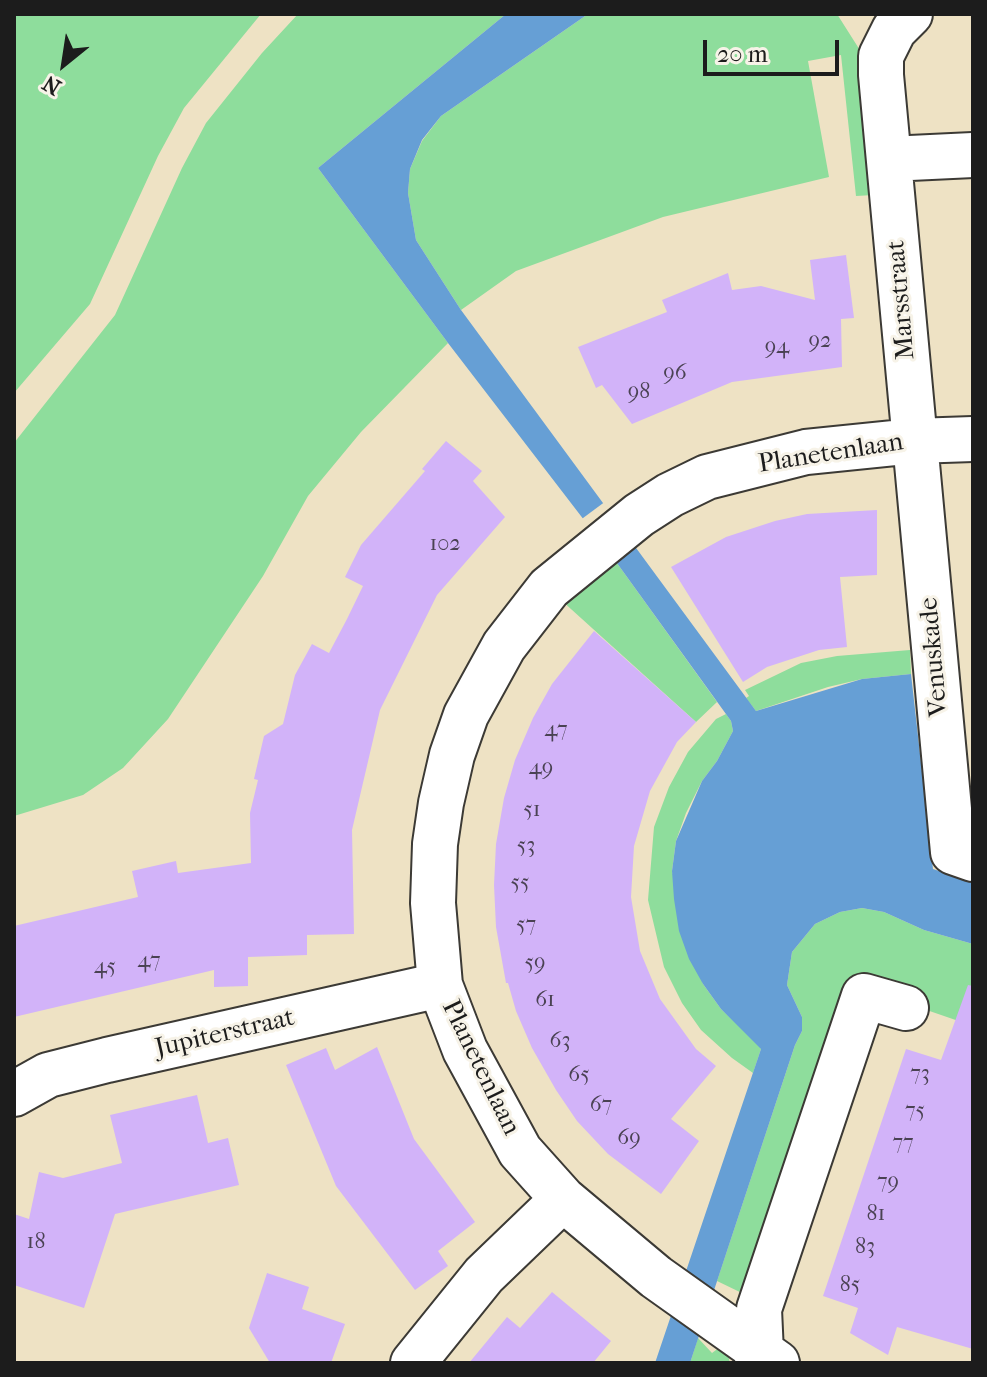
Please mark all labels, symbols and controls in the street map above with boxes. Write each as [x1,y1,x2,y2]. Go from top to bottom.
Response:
north arrow [24,24,104,104]
scale bar [707,24,843,74]
text: 20 m [717,40,768,68]
text: N [38,69,66,100]
street label: Marsstraat [881,239,923,361]
house number: 92 [809,329,831,355]
house number: 94 [765,335,789,361]
house number: 96 [663,361,687,387]
house number: 98 [628,380,650,406]
street label: Planetenlaan [756,427,906,481]
house number: 102 [429,532,461,558]
street label: Venuskade [914,596,956,718]
house number: 47 [545,718,567,744]
house number: 49 [529,756,553,782]
house number: 51 [523,798,541,824]
house number: 53 [517,834,535,860]
house number: 55 [511,871,529,897]
house number: 57 [516,913,536,939]
house number: 47 [138,949,160,975]
house number: 59 [524,951,546,977]
house number: 45 [94,955,116,981]
house number: 61 [535,988,555,1014]
street label: Planetenlaan [434,995,526,1141]
street label: Jupiterstraat [152,1003,298,1065]
house number: 63 [550,1029,570,1055]
house number: 73 [910,1062,930,1088]
house number: 65 [568,1063,590,1089]
house number: 67 [590,1093,612,1119]
house number: 75 [905,1099,925,1125]
house number: 69 [617,1126,641,1152]
house number: 77 [892,1131,914,1157]
house number: 79 [877,1170,899,1196]
house number: 81 [867,1202,885,1228]
house number: 18 [27,1230,45,1256]
house number: 83 [855,1235,875,1261]
house number: 85 [840,1273,860,1299]

